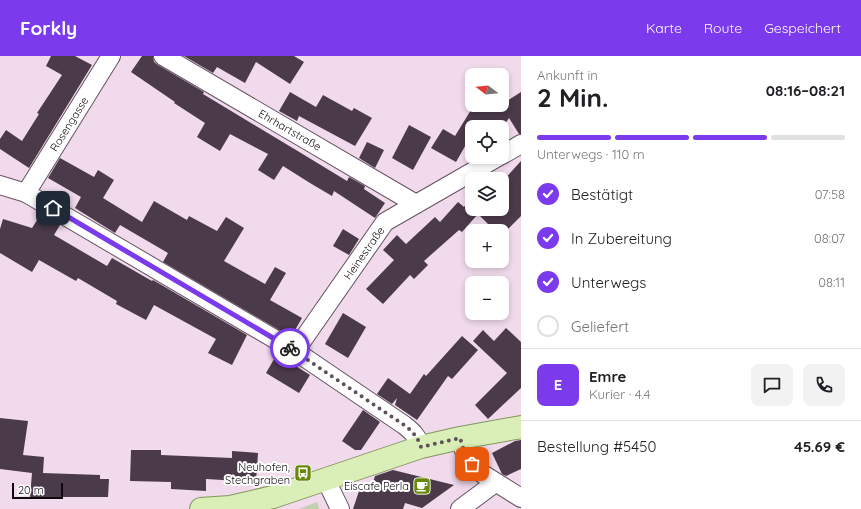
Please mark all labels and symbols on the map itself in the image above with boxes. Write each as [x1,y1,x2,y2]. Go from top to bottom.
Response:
north arrow [465,68,509,112]
street label: Rosengasse [47,94,91,154]
street label: Ehrhartstraße [256,106,324,154]
pin [36,191,70,225]
street label: Heinestraße [341,224,387,282]
courier [270,328,310,368]
pin [455,447,489,481]
place label: Neuhofen, Stechgraben [225,460,290,487]
bus stop icon: Neuhofen, Stechgraben [293,463,313,483]
cafe icon: Eiscafe Perla [412,476,432,496]
place label: Eiscafe Perla [344,479,409,493]
scale bar [12,481,63,500]

